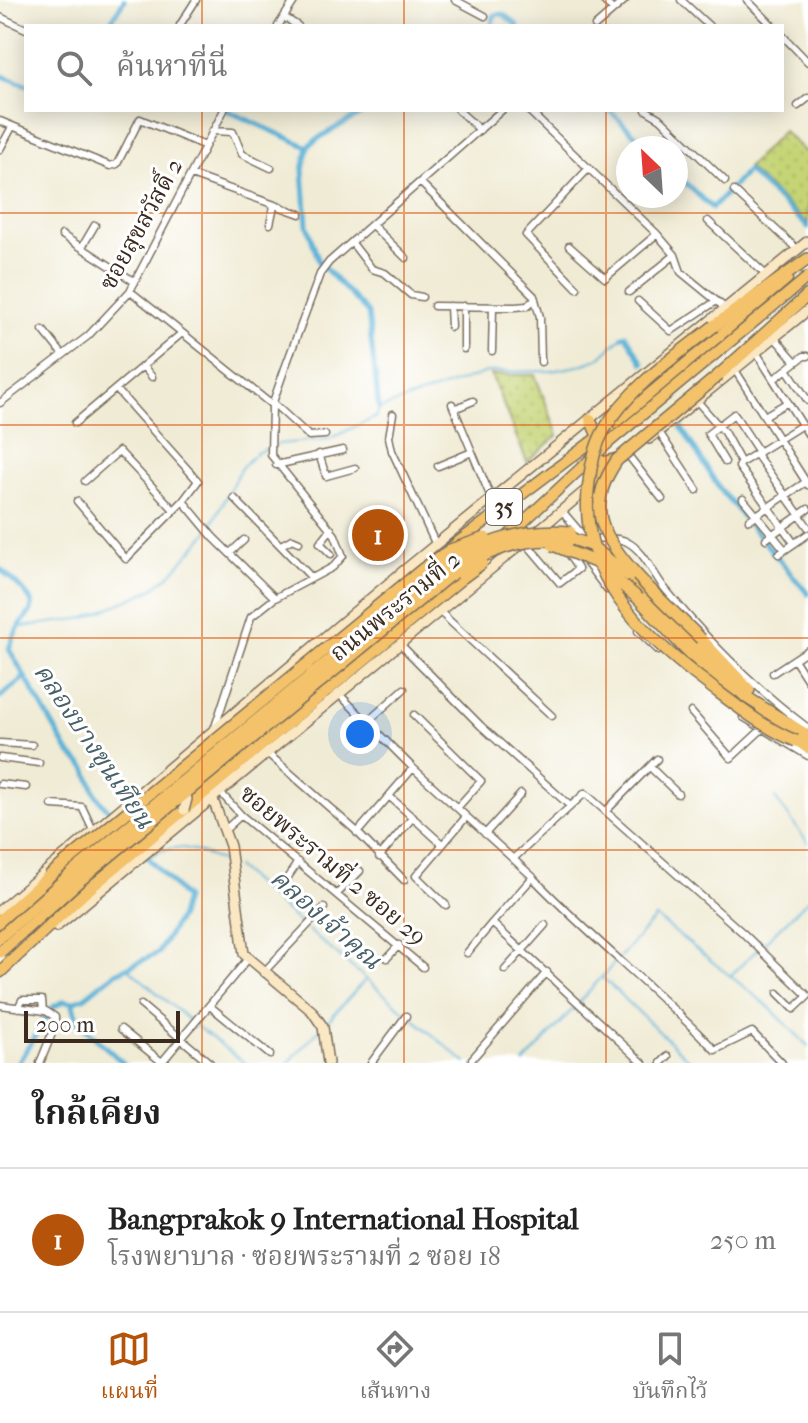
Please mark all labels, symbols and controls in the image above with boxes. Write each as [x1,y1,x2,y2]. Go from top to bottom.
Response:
search box [24,24,784,112]
icon: search [52,46,96,90]
text: ค้นหาที่นี่ [116,49,228,84]
north arrow [616,136,688,208]
street label: ซอยสุขสวัสดิ์ 2 [90,152,189,295]
road number: 35 [486,489,522,525]
pin: 1 [352,505,404,565]
street label: ถนนพระรามที่ 2 [322,542,466,667]
water label: คลองบางขุนเทียน [26,658,161,836]
your location [340,714,380,754]
street label: ซอยพระรามที่ 2 ซอย 29 [234,776,434,951]
water label: คลองเจ้าคุณ [263,862,388,976]
scale bar [24,1007,180,1043]
text: 200 m [36,1012,95,1038]
text: ใกล้เคียง [32,1093,161,1133]
text: Bangprakok 9 International Hospital [108,1202,579,1237]
text: 1 [53,1225,63,1256]
text: 250 m [710,1225,776,1256]
text: โรงพยาบาล · ซอยพระรามที่ 2 ซอย 18 [108,1241,501,1272]
tab: แผนที่ [101,1327,158,1410]
tab: เส้นทาง [359,1327,431,1410]
tab: บันทึกไว้ [632,1327,707,1410]

